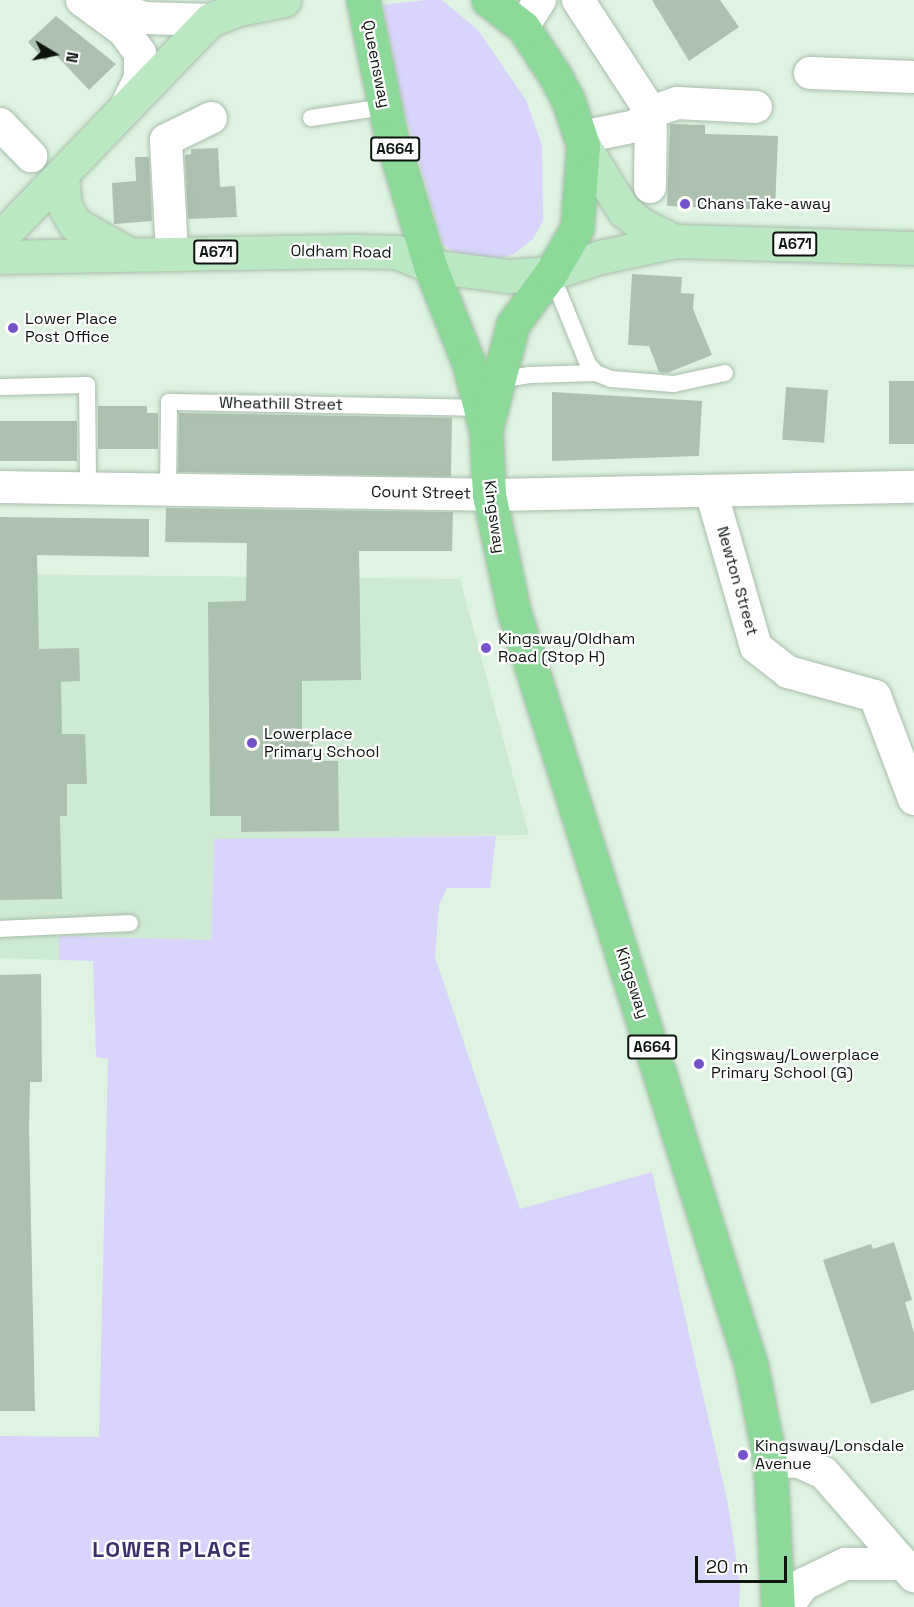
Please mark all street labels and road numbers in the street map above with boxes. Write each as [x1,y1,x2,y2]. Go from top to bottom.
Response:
street label: Queensway [358,18,394,110]
road number: A664 [370,137,420,161]
road number: A671 [771,232,819,256]
road number: A671 [192,240,240,264]
street label: Oldham Road [290,242,392,262]
street label: Wheathill Street [219,393,343,415]
street label: Kingsway [479,479,509,555]
street label: Count Street [371,483,471,503]
street label: Newton Street [712,524,762,638]
street label: Kingsway [612,945,652,1021]
road number: A664 [626,1035,678,1059]

